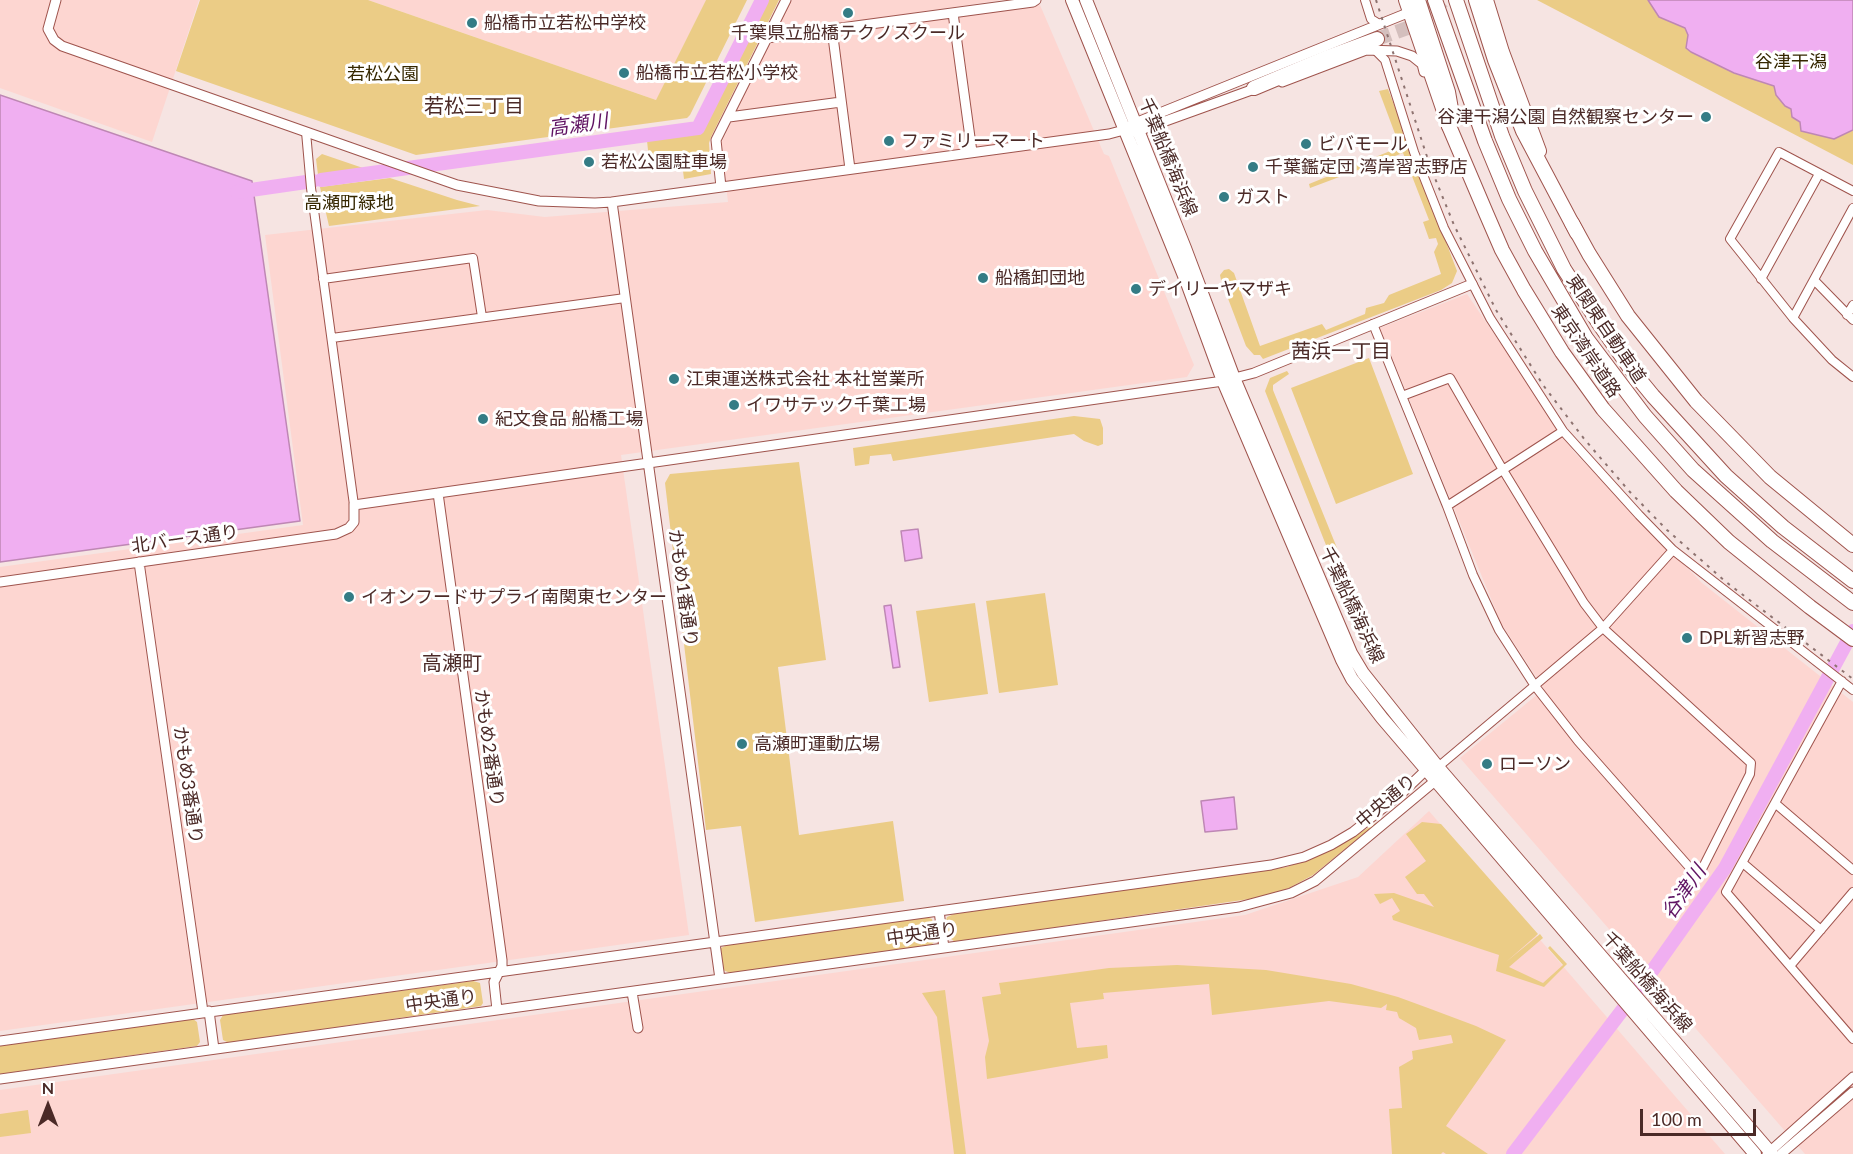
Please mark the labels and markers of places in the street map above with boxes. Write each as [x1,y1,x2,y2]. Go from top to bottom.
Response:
marker: 千葉県立船橋テクノスクール [841,6,855,20]
place label: 船橋市立若松中学校 [484,12,646,34]
marker: 船橋市立若松中学校 [465,16,479,30]
place label: 千葉県立船橋テクノスクール [731,22,965,44]
place label: 船橋市立若松小学校 [636,62,798,84]
marker: 船橋市立若松小学校 [617,66,631,80]
place label: 谷津干潟公園 自然観察センター [1437,106,1694,128]
marker: 谷津干潟公園 自然観察センター [1699,110,1713,124]
place label: ファミリーマート [901,130,1045,152]
place label: ビバモール [1318,133,1408,155]
marker: ファミリーマート [882,134,896,148]
marker: ビバモール [1299,137,1313,151]
place label: 若松公園駐車場 [601,151,727,173]
marker: 若松公園駐車場 [582,155,596,169]
place label: 千葉鑑定団 湾岸習志野店 [1265,156,1468,178]
marker: 千葉鑑定団 湾岸習志野店 [1246,160,1260,174]
place label: ガスト [1236,186,1290,208]
marker: ガスト [1217,190,1231,204]
place label: 船橋卸団地 [995,267,1085,289]
marker: 船橋卸団地 [976,271,990,285]
place label: デイリーヤマザキ [1148,278,1292,300]
marker: デイリーヤマザキ [1129,282,1143,296]
place label: 江東運送株式会社 本社営業所 [686,368,925,390]
marker: 江東運送株式会社 本社営業所 [667,372,681,386]
place label: イワサテック千葉工場 [746,394,926,416]
marker: イワサテック千葉工場 [727,398,741,412]
place label: 紀文食品 船橋工場 [495,408,644,430]
marker: 紀文食品 船橋工場 [476,412,490,426]
place label: イオンフードサプライ南関東センター [361,586,667,608]
marker: イオンフードサプライ南関東センター [342,590,356,604]
place label: DPL新習志野 [1699,627,1805,649]
marker: DPL新習志野 [1680,631,1694,645]
place label: 高瀬町運動広場 [754,733,880,755]
marker: 高瀬町運動広場 [735,737,749,751]
place label: ローソン [1499,753,1571,775]
marker: ローソン [1480,757,1494,771]

